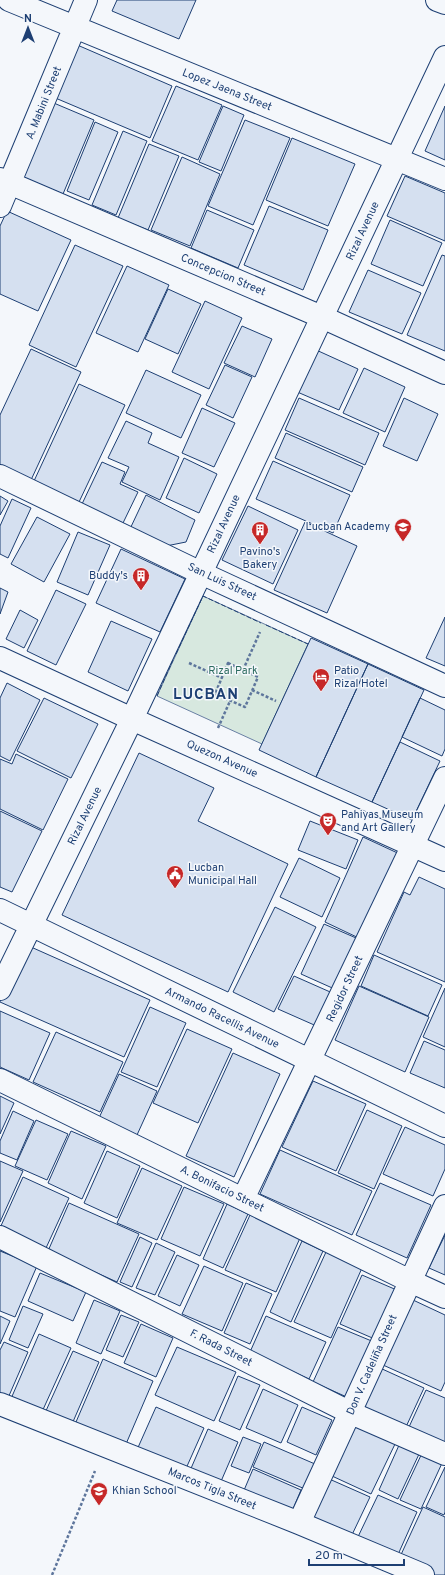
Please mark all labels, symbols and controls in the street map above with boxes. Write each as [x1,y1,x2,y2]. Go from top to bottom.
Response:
north arrow [8,8,48,48]
text: N [24,12,32,26]
street label: A. Mabini Street [23,64,65,142]
street label: Lopez Jaena Street [180,66,274,114]
street label: Rizal Avenue [343,199,383,263]
street label: Concepcion Street [178,251,268,299]
street label: Rizal Avenue [204,492,244,556]
school or university icon: Lucban Academy [393,517,413,542]
building icon: Pavino's Bakery [250,520,270,545]
place label: Lucban Academy [306,520,390,534]
place label: Pavino's Bakery [240,545,280,572]
street label: San Luis Street [185,560,259,604]
building icon: Buddy's [131,566,151,591]
place label: Buddy's [89,569,128,583]
park label: Rizal Park [208,664,258,678]
place label: Patio Rizal Hotel [334,664,388,691]
hotel icon: Patio Rizal Hotel [311,667,331,692]
district label: LUCBAN [173,686,239,705]
street label: Quezon Avenue [184,737,260,781]
street label: Rizal Avenue [65,784,105,847]
place label: Pahiyas Museum and Art Gallery [341,808,423,835]
theatre icon: Pahiyas Museum and Art Gallery [318,811,338,836]
place label: Lucban Municipal Hall [188,861,257,888]
public building icon: Lucban Municipal Hall [165,864,185,889]
street label: Regidor Street [324,954,366,1024]
street label: Armando Racellis Avenue [163,984,282,1052]
street label: A. Bonifacio Street [178,1163,266,1215]
street label: Don V. Cadeliña Street [343,1313,401,1417]
street label: F. Rada Street [187,1326,255,1370]
street label: Marcos Tigla Street [166,1465,258,1513]
school or university icon: Khian School [89,1481,109,1506]
place label: Khian School [112,1484,177,1498]
scale bar [309,1541,404,1567]
text: 20 m [315,1548,343,1564]

